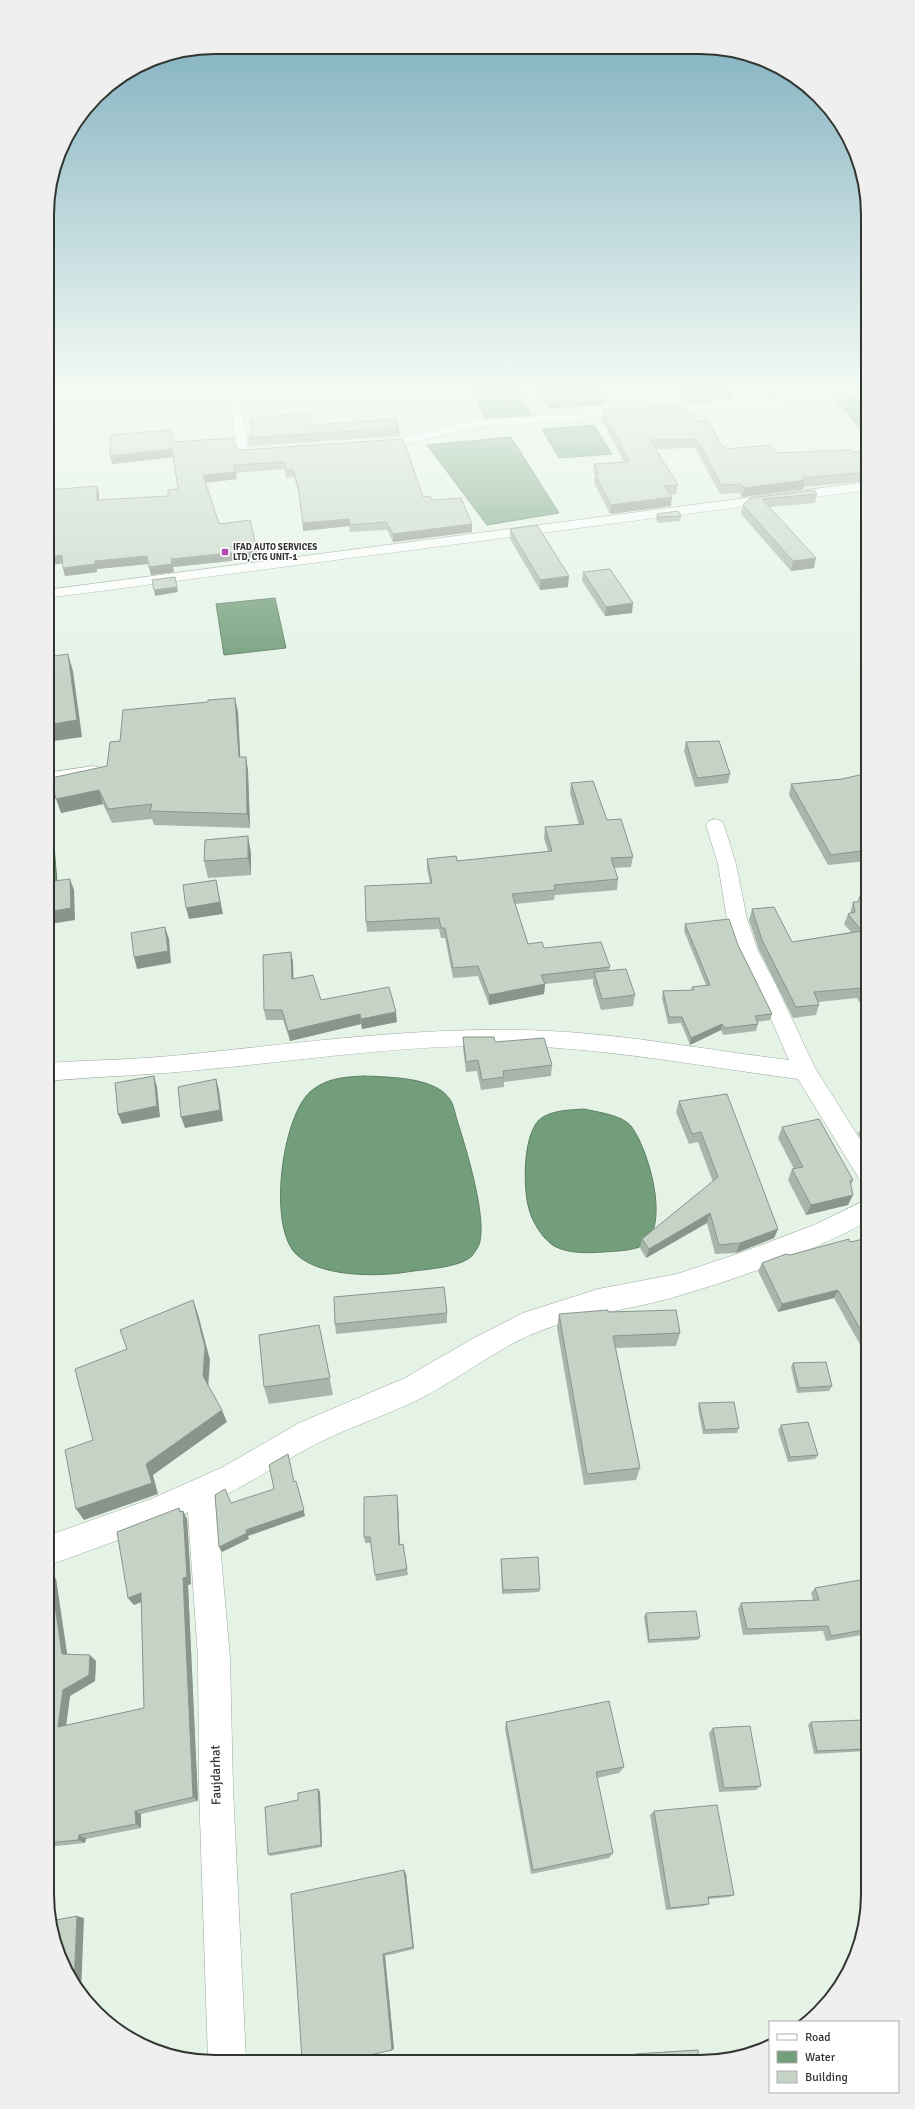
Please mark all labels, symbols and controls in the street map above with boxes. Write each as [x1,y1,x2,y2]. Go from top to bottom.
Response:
place label: IFAD AUTO SERVICES LTD, CTG UNIT-1 [233,542,317,563]
marker: IFAD AUTO SERVICES LTD, CTG UNIT-1 [220,547,230,557]
street label: Faujdarhat [207,1744,225,1805]
legend [769,2021,899,2093]
text: Road [805,2030,831,2045]
text: Water [805,2050,836,2065]
text: Building [805,2070,848,2085]

